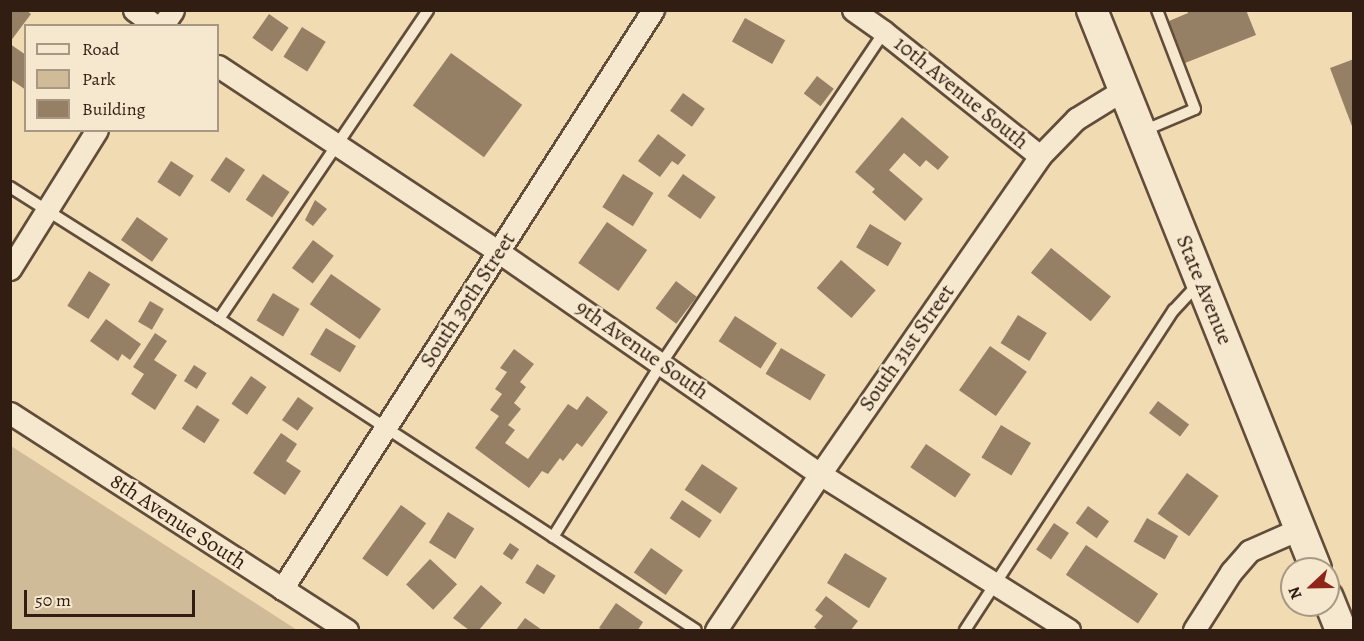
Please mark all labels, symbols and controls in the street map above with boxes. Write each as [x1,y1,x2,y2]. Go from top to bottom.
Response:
legend [24,24,219,132]
street label: 10th Avenue South [888,31,1034,155]
text: Road [82,37,119,61]
text: Park [82,67,116,91]
text: Building [82,97,146,121]
street label: South 30th Street [415,227,521,373]
street label: State Avenue [1170,231,1238,349]
street label: South 31st Street [854,280,960,416]
street label: 9th Avenue South [570,294,714,406]
street label: 8th Avenue South [105,468,251,576]
north arrow [1280,557,1340,617]
scale bar [27,578,198,616]
text: N [1283,583,1308,603]
text: 50 m [35,588,71,612]

